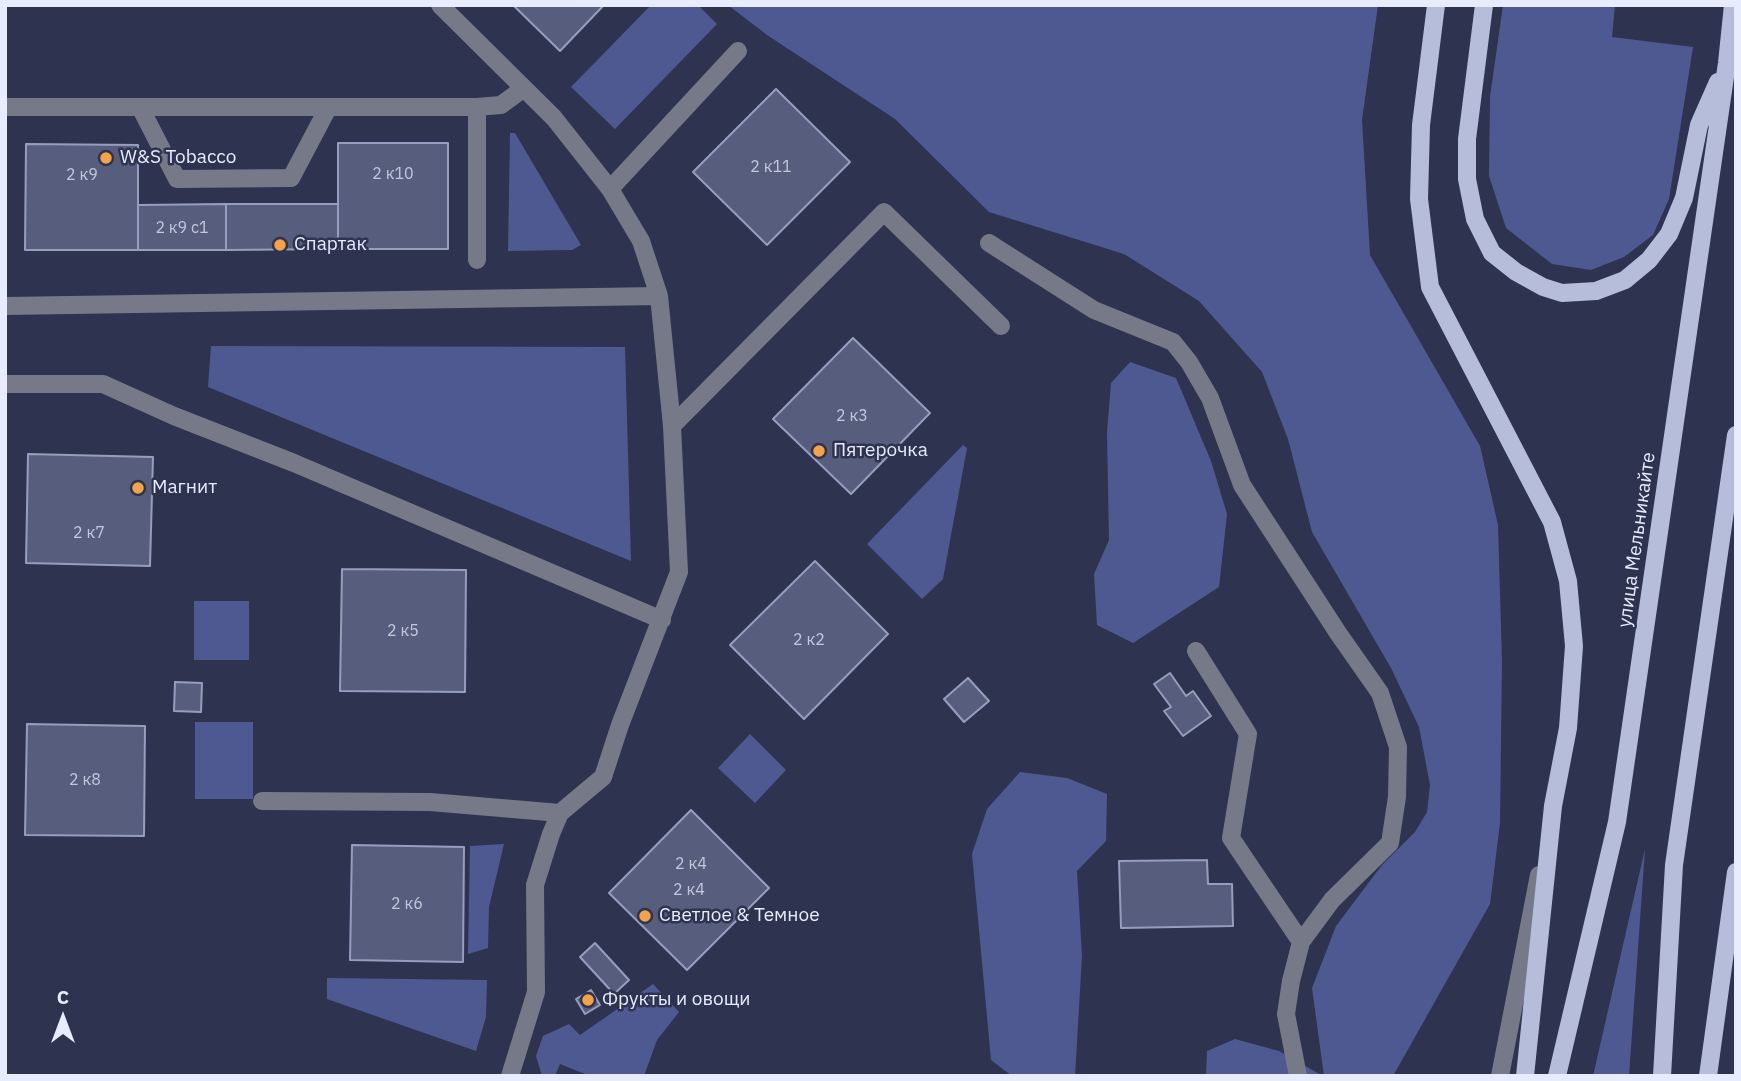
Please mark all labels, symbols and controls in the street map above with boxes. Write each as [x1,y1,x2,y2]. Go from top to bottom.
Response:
place label: W&S Tobacco [120,147,236,169]
marker: W&S Tobacco [98,150,114,166]
house number: 2 к11 [750,157,792,177]
house number: 2 к10 [372,164,414,184]
house number: 2 к9 [66,165,98,185]
house number: 2 к9 с1 [155,218,209,238]
place label: Спартак [294,234,367,256]
marker: Спартак [272,237,288,253]
house number: 2 к3 [836,406,868,426]
place label: Пятерочка [833,440,928,462]
marker: Пятерочка [811,443,827,459]
street label: улица Мельникайте [1613,451,1661,629]
place label: Магнит [152,477,217,499]
marker: Магнит [130,480,146,496]
house number: 2 к7 [73,523,105,543]
house number: 2 к5 [387,621,419,641]
house number: 2 к2 [793,630,825,650]
house number: 2 к8 [69,770,101,790]
house number: 2 к4 [675,854,707,874]
house number: 2 к4 [673,880,705,900]
house number: 2 к6 [391,894,423,914]
place label: Светлое & Темное [659,905,820,927]
marker: Светлое & Темное [637,908,653,924]
north arrow [28,983,98,1053]
text: С [57,985,69,1009]
place label: Фрукты и овощи [602,989,750,1011]
marker: Фрукты и овощи [580,992,596,1008]

